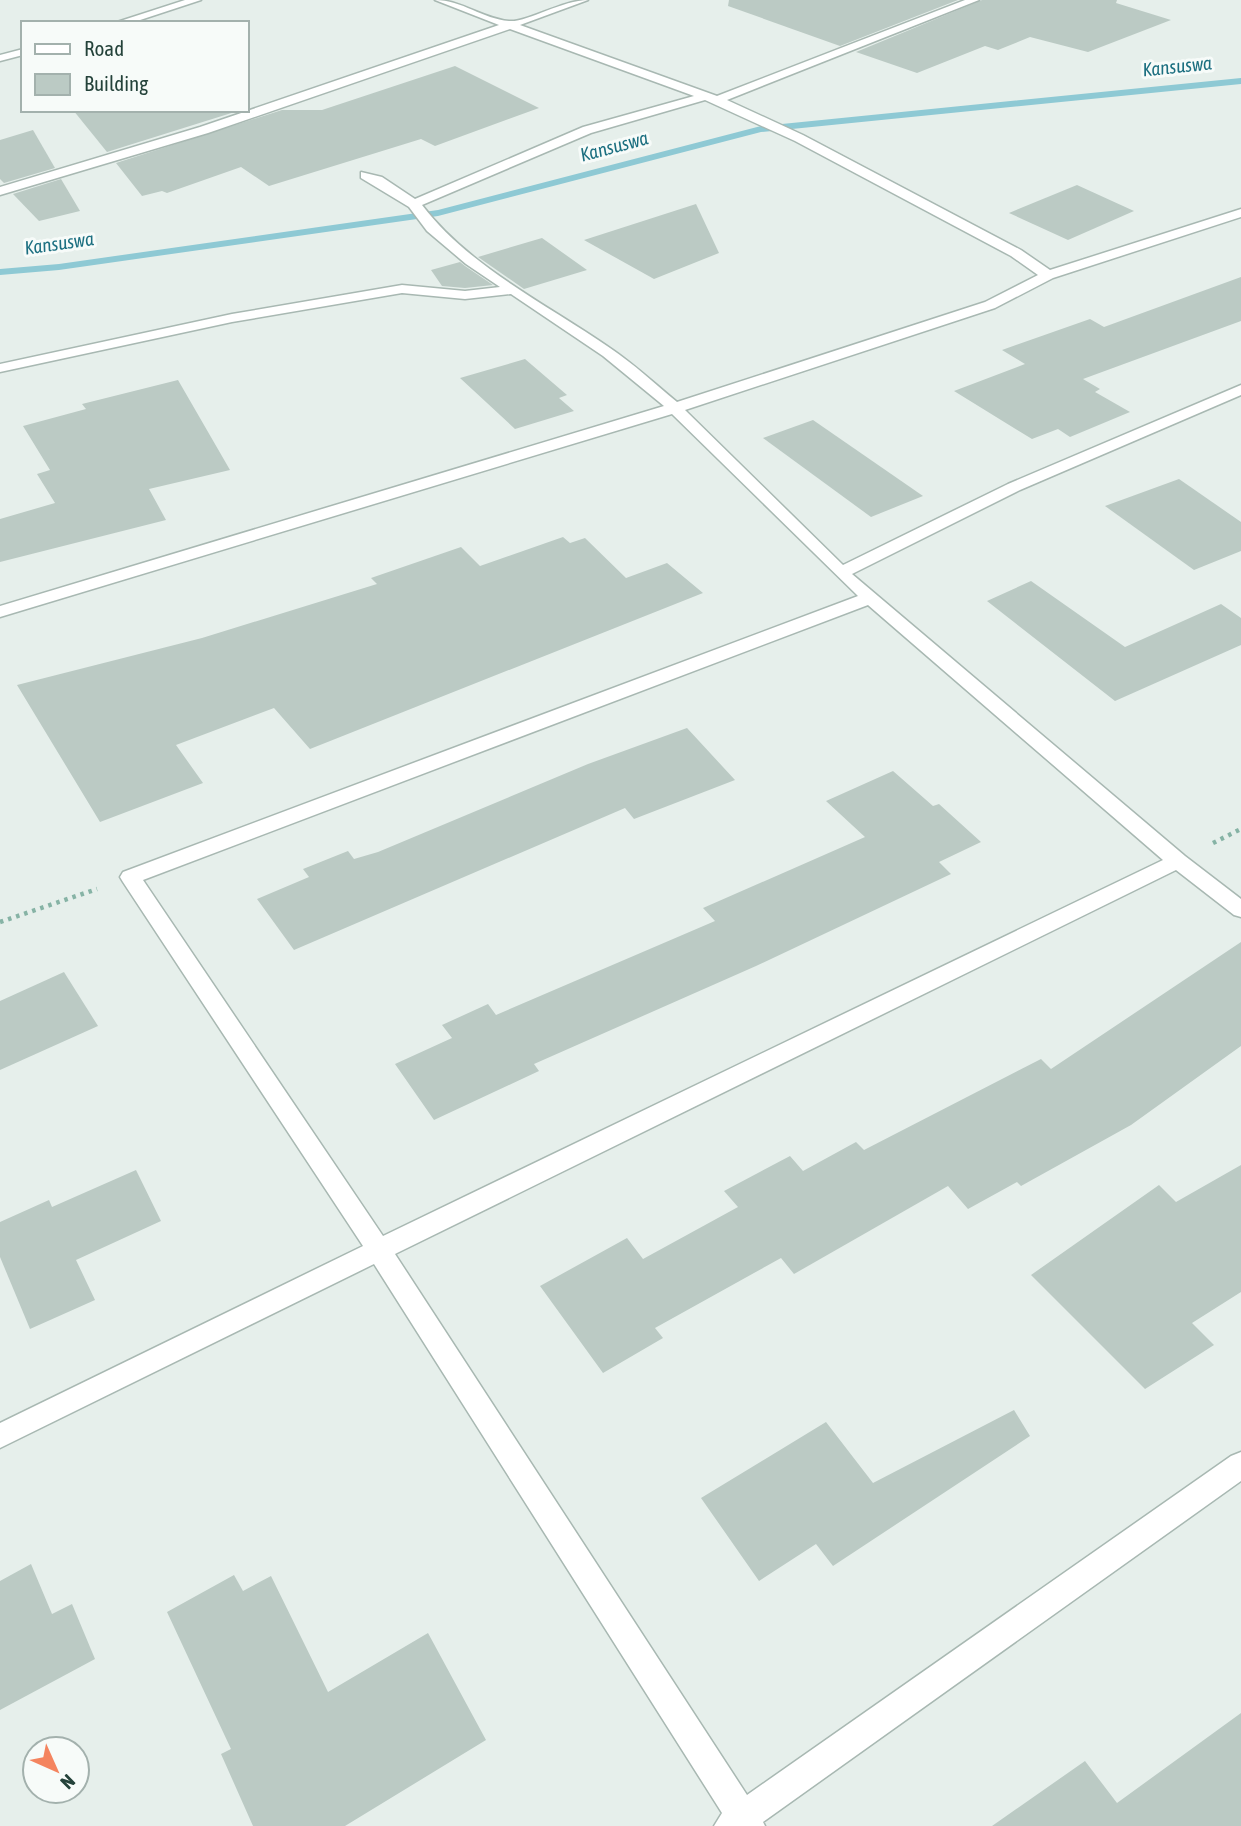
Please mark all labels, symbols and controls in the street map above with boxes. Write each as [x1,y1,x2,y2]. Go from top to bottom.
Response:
legend [21,21,248,112]
text: Road [84,36,124,60]
water label: Kansuswa [1141,51,1213,81]
text: Building [84,71,148,95]
water label: Kansuswa [578,126,651,166]
water label: Kansuswa [23,227,95,259]
north arrow [21,1735,91,1805]
text: N [56,1770,80,1794]

